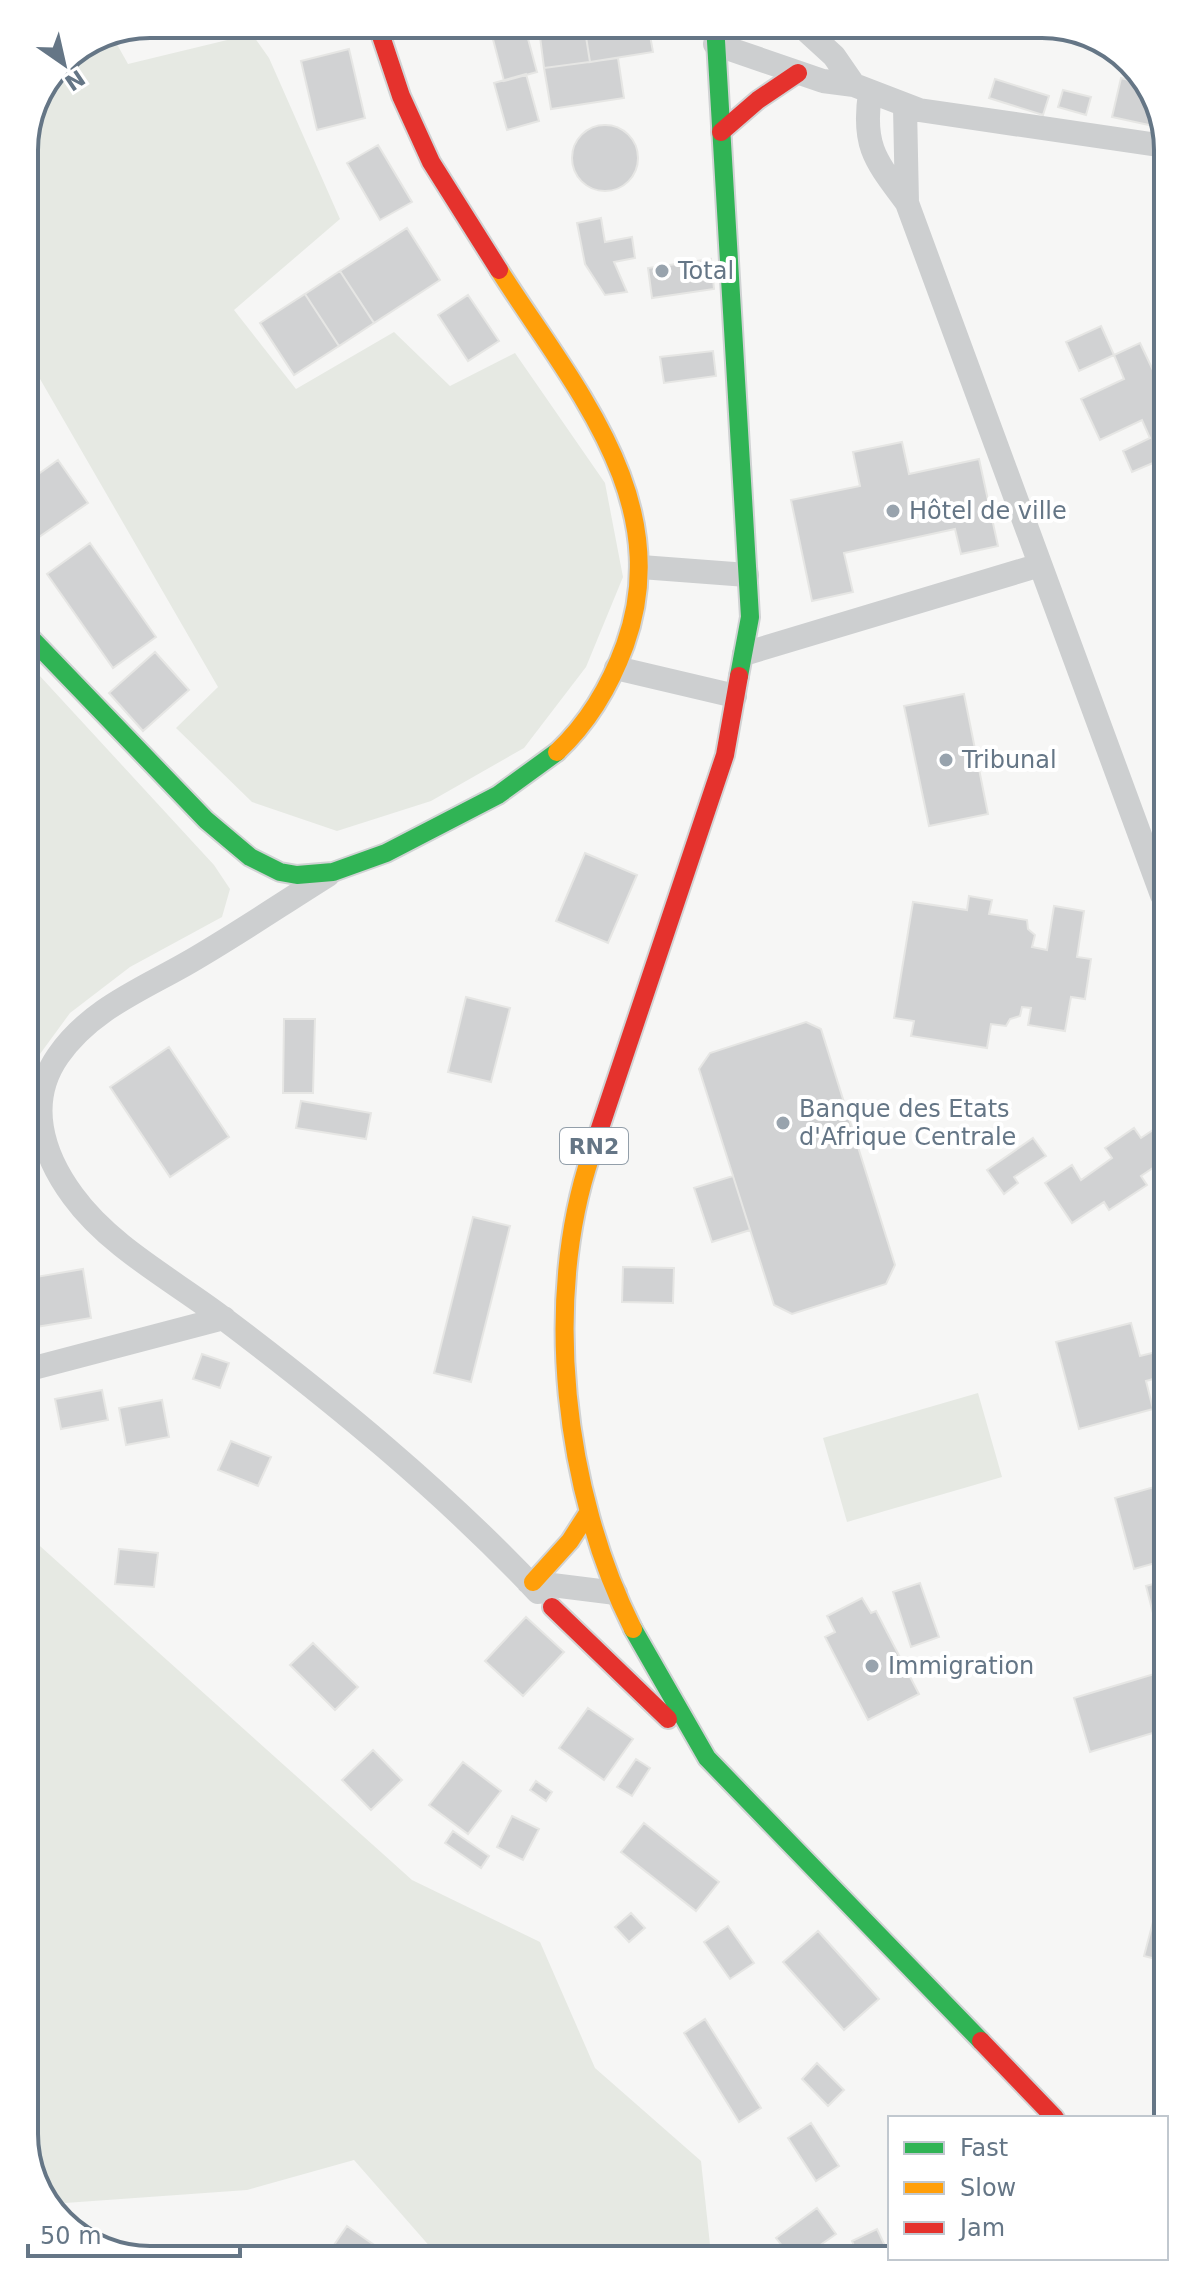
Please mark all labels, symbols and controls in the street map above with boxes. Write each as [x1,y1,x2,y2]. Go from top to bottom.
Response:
north arrow [24,24,104,104]
text: N [60,65,90,96]
place label: Total [677,257,734,285]
marker: Total [653,262,671,280]
place label: Hôtel de ville [909,497,1067,525]
marker: Hôtel de ville [884,502,902,520]
place label: Tribunal [961,746,1057,774]
marker: Tribunal [937,751,955,769]
place label: Banque des Etats d'Afrique Centrale [799,1095,1016,1151]
marker: Banque des Etats d'Afrique Centrale [774,1114,792,1132]
road number: RN2 [560,1128,628,1164]
place label: Immigration [888,1652,1034,1680]
marker: Immigration [863,1657,881,1675]
legend [888,2116,1168,2260]
text: Fast [960,2134,1008,2162]
text: Slow [960,2174,1016,2202]
scale bar [28,2208,240,2258]
text: Jam [958,2214,1005,2242]
text: 50 m [40,2222,102,2250]

